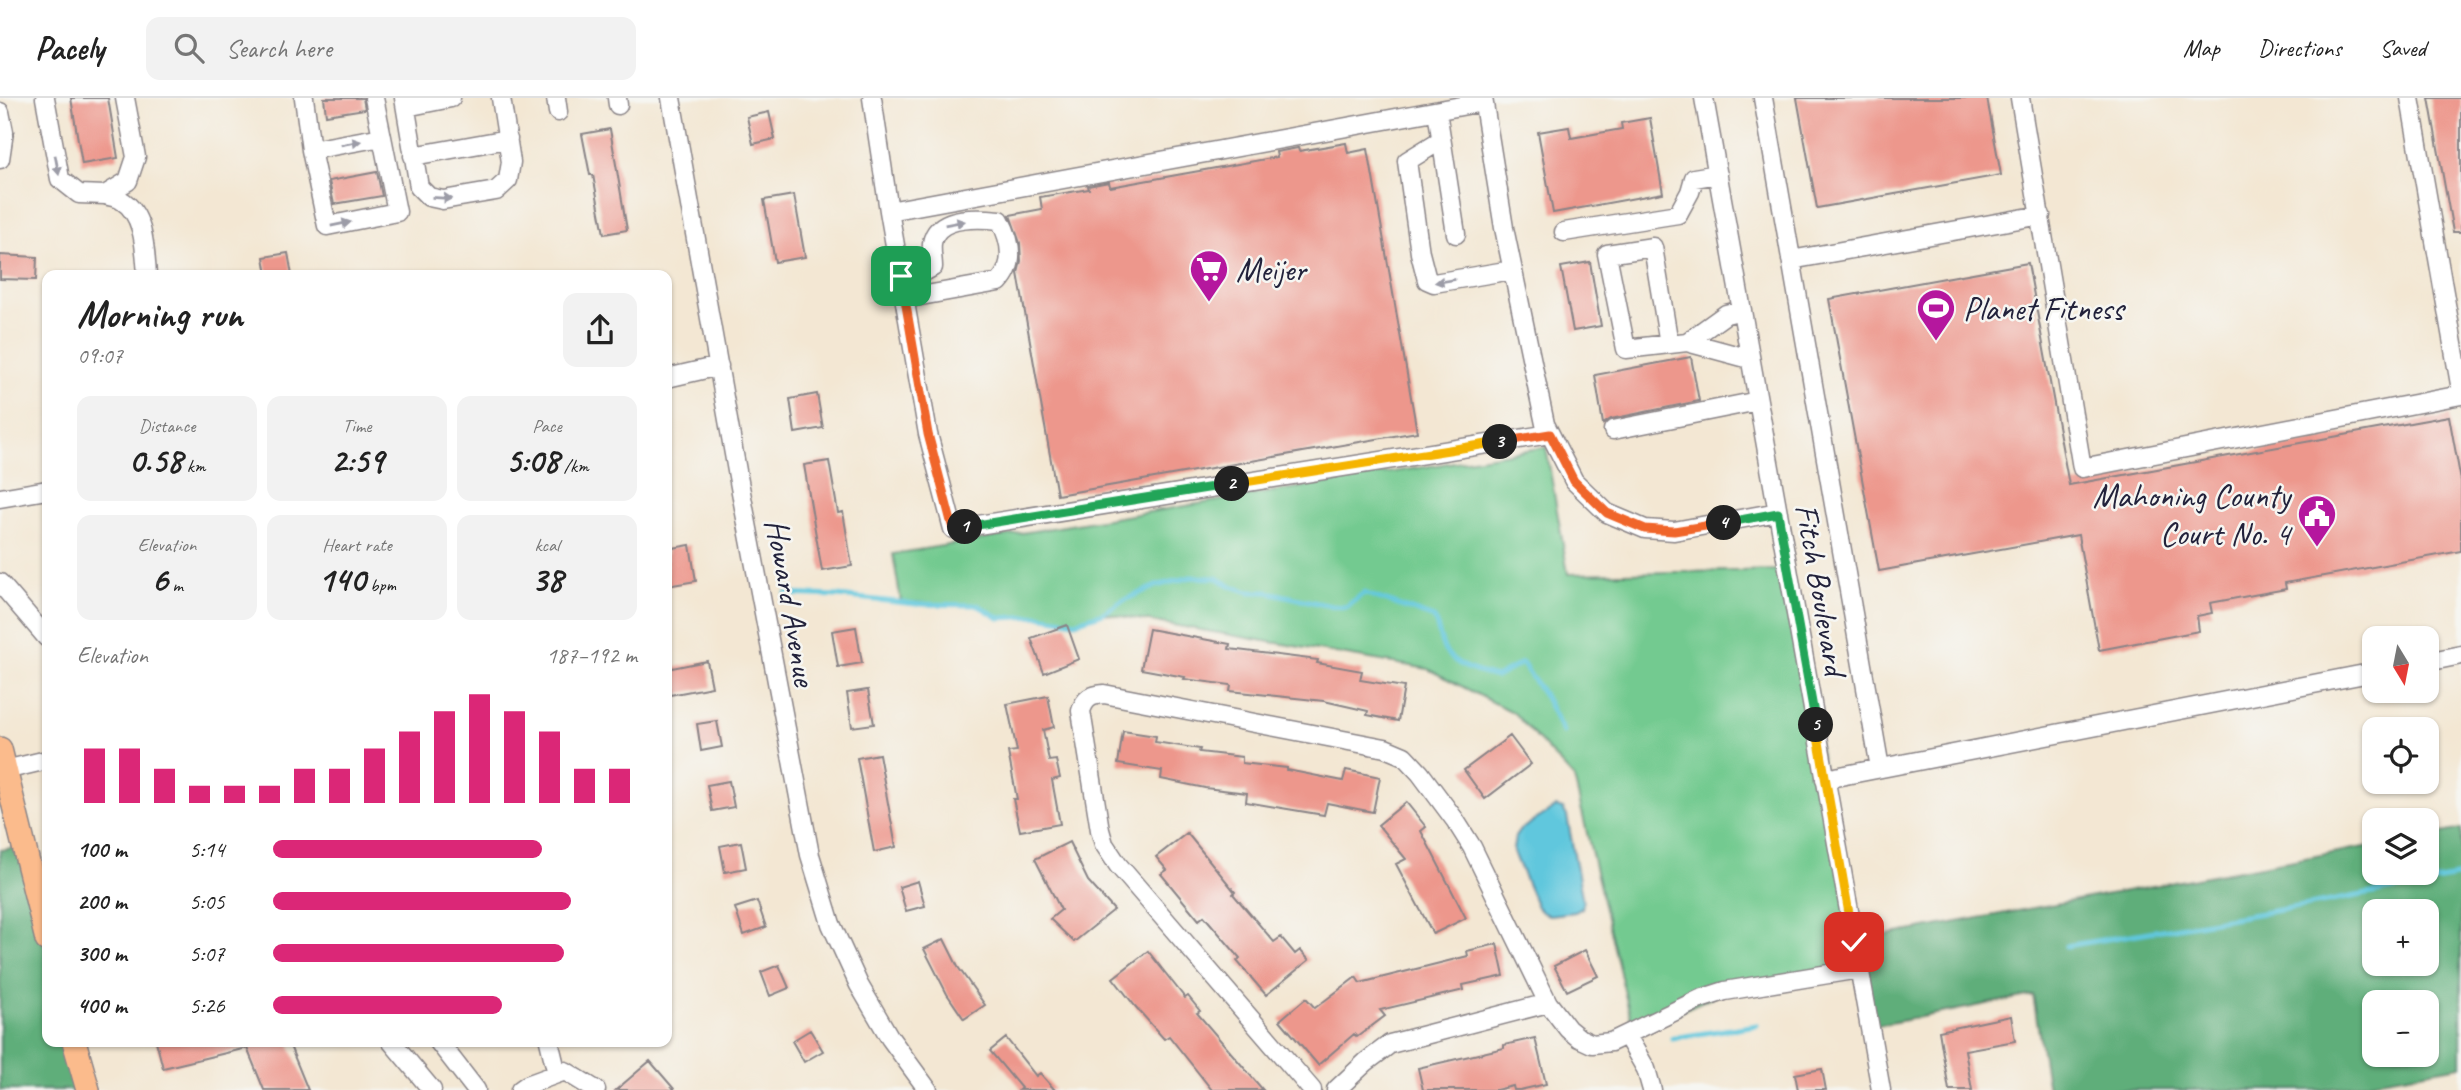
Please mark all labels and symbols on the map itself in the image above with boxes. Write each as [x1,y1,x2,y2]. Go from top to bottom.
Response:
one-way arrow [340,137,362,148]
one-way arrow [52,154,63,176]
one-way arrow [431,192,453,203]
one-way arrow [945,217,967,228]
one-way arrow [330,218,352,229]
pin [871,246,931,306]
supermarket icon: Meijer [1188,248,1230,303]
place label: Meijer [1236,249,1308,291]
one-way arrow [1434,276,1456,287]
sports icon: Planet Fitness [1915,287,1957,342]
place label: Planet Fitness [1963,288,2126,330]
pin: 3 [1482,424,1518,460]
pin: 2 [1214,466,1250,502]
place label: Mahoning County Court No. 4 [2093,475,2293,555]
public building icon: Mahoning County Court No. 4 [2296,493,2338,548]
street label: Fitch Boulevard [1785,500,1858,683]
pin: 4 [1706,506,1742,540]
pin: 1 [948,510,982,544]
street label: Howard Avenue [756,515,827,691]
north arrow [2362,626,2440,704]
pin: 5 [1798,708,1834,742]
pin [1824,912,1884,972]

